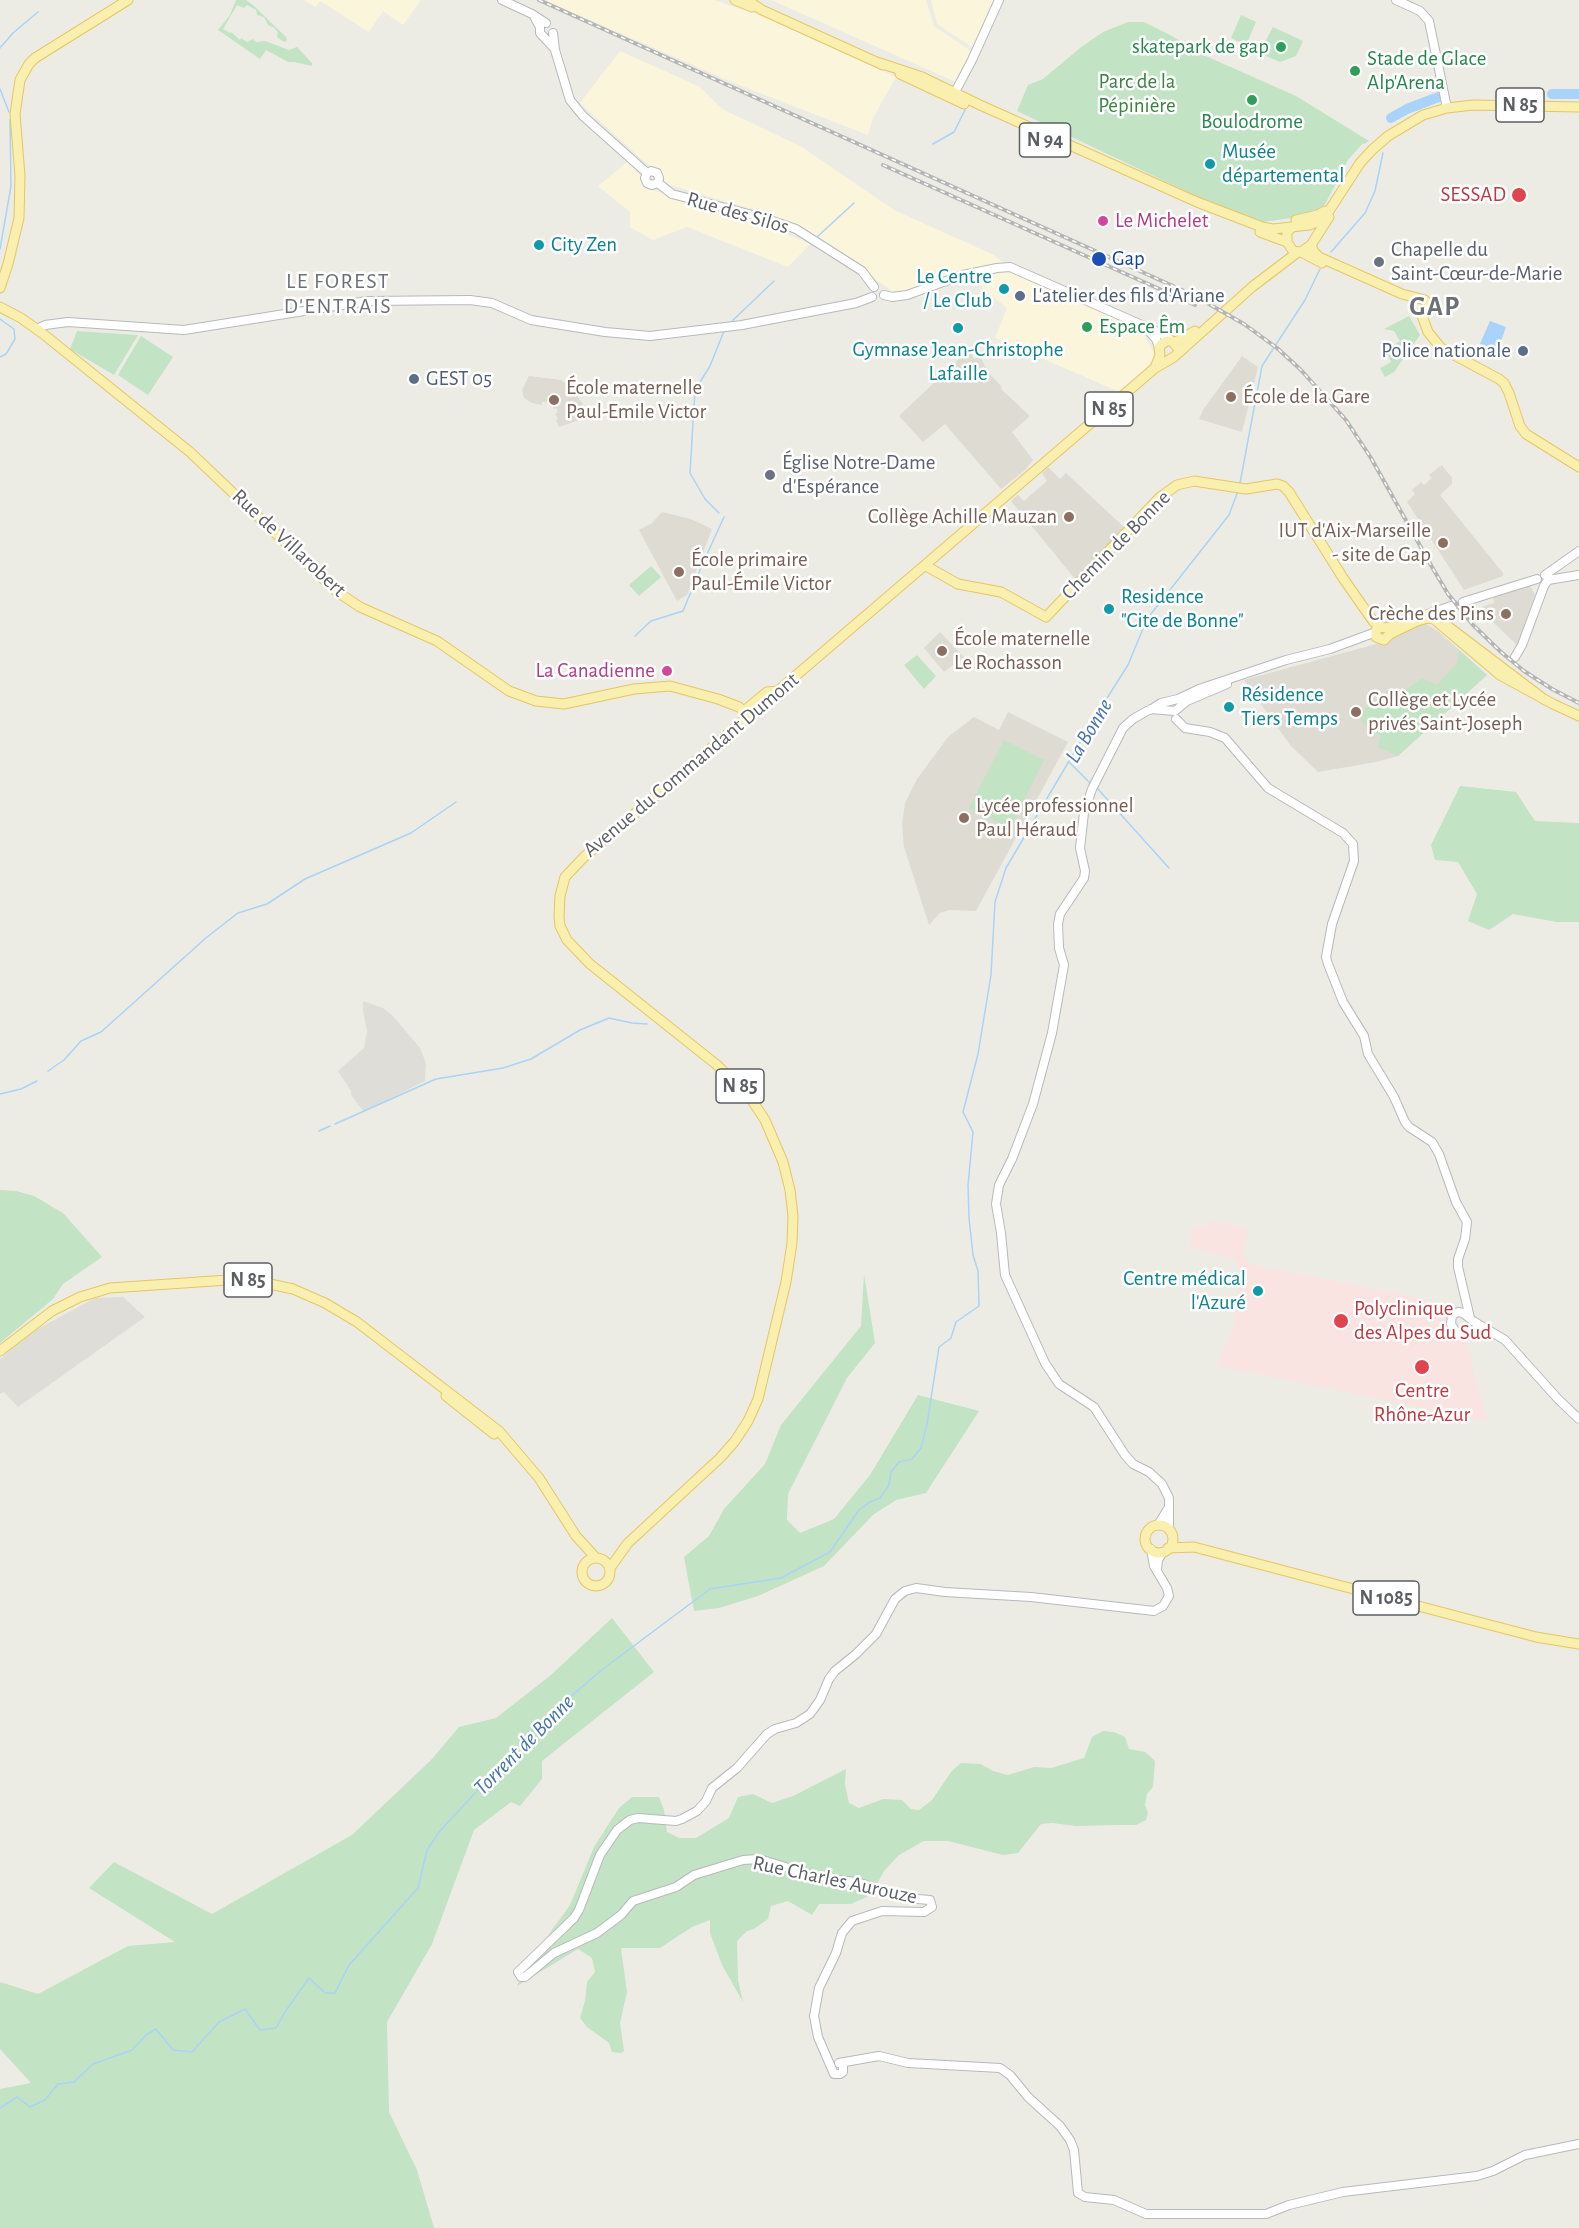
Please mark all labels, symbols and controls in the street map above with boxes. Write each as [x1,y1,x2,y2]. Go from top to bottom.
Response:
place label: skatepark de gap [1132,34,1269,60]
marker: skatepark de gap [1274,40,1288,54]
place label: Stade de Glace Alp'Arena [1367,46,1486,96]
marker: Stade de Glace Alp'Arena [1348,64,1362,78]
park label: Parc de la Pépinière [1098,69,1176,119]
road number: N 85 [1496,88,1544,122]
marker: Boulodrome [1245,93,1259,107]
place label: Boulodrome [1201,109,1303,135]
road number: N 94 [1020,123,1070,157]
place label: Musée départemental [1222,139,1345,189]
marker: Musée départemental [1203,157,1217,171]
place label: SESSAD [1440,182,1506,208]
street label: Rue des Silos [684,186,792,240]
marker: SESSAD [1510,186,1528,204]
place label: Le Michelet [1115,208,1208,234]
marker: Le Michelet [1096,214,1110,228]
place label: City Zen [551,232,617,258]
place label: Chapelle du Saint-Cœur-de-Marie [1391,237,1563,287]
marker: City Zen [532,238,546,252]
place label: Gap [1112,246,1145,272]
marker: Gap [1090,250,1108,268]
marker: Chapelle du Saint-Cœur-de-Marie [1372,255,1386,269]
place label: Le Centre / Le Club [916,264,992,314]
district label: LE FOREST D'ENTRAIS [284,268,392,320]
marker: Le Centre / Le Club [997,282,1011,296]
place label: L'atelier des fils d'Ariane [1032,283,1225,309]
marker: L'atelier des fils d'Ariane [1013,289,1027,303]
district label: GAP [1409,291,1461,323]
place label: Espace Êm [1099,314,1185,340]
marker: Espace Êm [1080,320,1094,334]
marker: Gymnase Jean-Christophe Lafaille [951,321,965,335]
place label: Gymnase Jean-Christophe Lafaille [852,337,1064,387]
place label: Police nationale [1381,338,1511,364]
marker: Police nationale [1516,344,1530,358]
place label: GEST 05 [426,366,492,392]
marker: GEST 05 [407,372,421,386]
place label: École maternelle Paul-Emile Victor [566,375,706,425]
place label: École de la Gare [1243,384,1370,410]
marker: École de la Gare [1224,390,1238,404]
road number: N 85 [1085,392,1133,426]
marker: École maternelle Paul-Emile Victor [547,393,561,407]
place label: Église Notre-Dame d'Espérance [782,450,935,500]
marker: Église Notre-Dame d'Espérance [763,468,777,482]
street label: Rue de Villarobert [227,484,351,602]
street label: Chemin de Bonne [1056,485,1176,605]
place label: Collège Achille Mauzan [868,504,1057,530]
marker: Collège Achille Mauzan [1062,510,1076,524]
place label: IUT d'Aix-Marseille - site de Gap [1279,518,1431,568]
marker: IUT d'Aix-Marseille - site de Gap [1436,536,1450,550]
place label: École primaire Paul-Émile Victor [691,547,831,597]
marker: École primaire Paul-Émile Victor [672,565,686,579]
place label: Residence "Cite de Bonne" [1121,584,1244,634]
place label: Crèche des Pins [1369,601,1494,627]
marker: Residence "Cite de Bonne" [1102,602,1116,616]
marker: Crèche des Pins [1499,607,1513,621]
place label: École maternelle Le Rochasson [954,626,1090,676]
marker: École maternelle Le Rochasson [935,644,949,658]
place label: La Canadienne [535,658,655,684]
marker: La Canadienne [660,664,674,678]
street label: Avenue du Commandant Dumont [578,667,804,863]
place label: Résidence Tiers Temps [1241,682,1338,732]
place label: Collège et Lycée privés Saint-Joseph [1368,687,1523,737]
water label: La Bonne [1060,694,1118,768]
marker: Résidence Tiers Temps [1222,700,1236,714]
marker: Collège et Lycée privés Saint-Joseph [1349,705,1363,719]
place label: Lycée professionnel Paul Héraud [976,793,1134,843]
marker: Lycée professionnel Paul Héraud [957,811,971,825]
road number: N 85 [716,1069,764,1103]
road number: N 85 [224,1263,272,1297]
place label: Centre médical l'Azuré [1123,1266,1246,1316]
marker: Centre médical l'Azuré [1251,1284,1265,1298]
place label: Polyclinique des Alpes du Sud [1354,1296,1491,1346]
marker: Polyclinique des Alpes du Sud [1332,1312,1350,1330]
marker: Centre Rhône-Azur [1413,1358,1431,1376]
place label: Centre Rhône-Azur [1374,1378,1470,1428]
road number: N 1085 [1353,1581,1419,1615]
water label: Torrent de Bonne [468,1689,580,1801]
street label: Rue Charles Aurouze [751,1850,919,1910]

